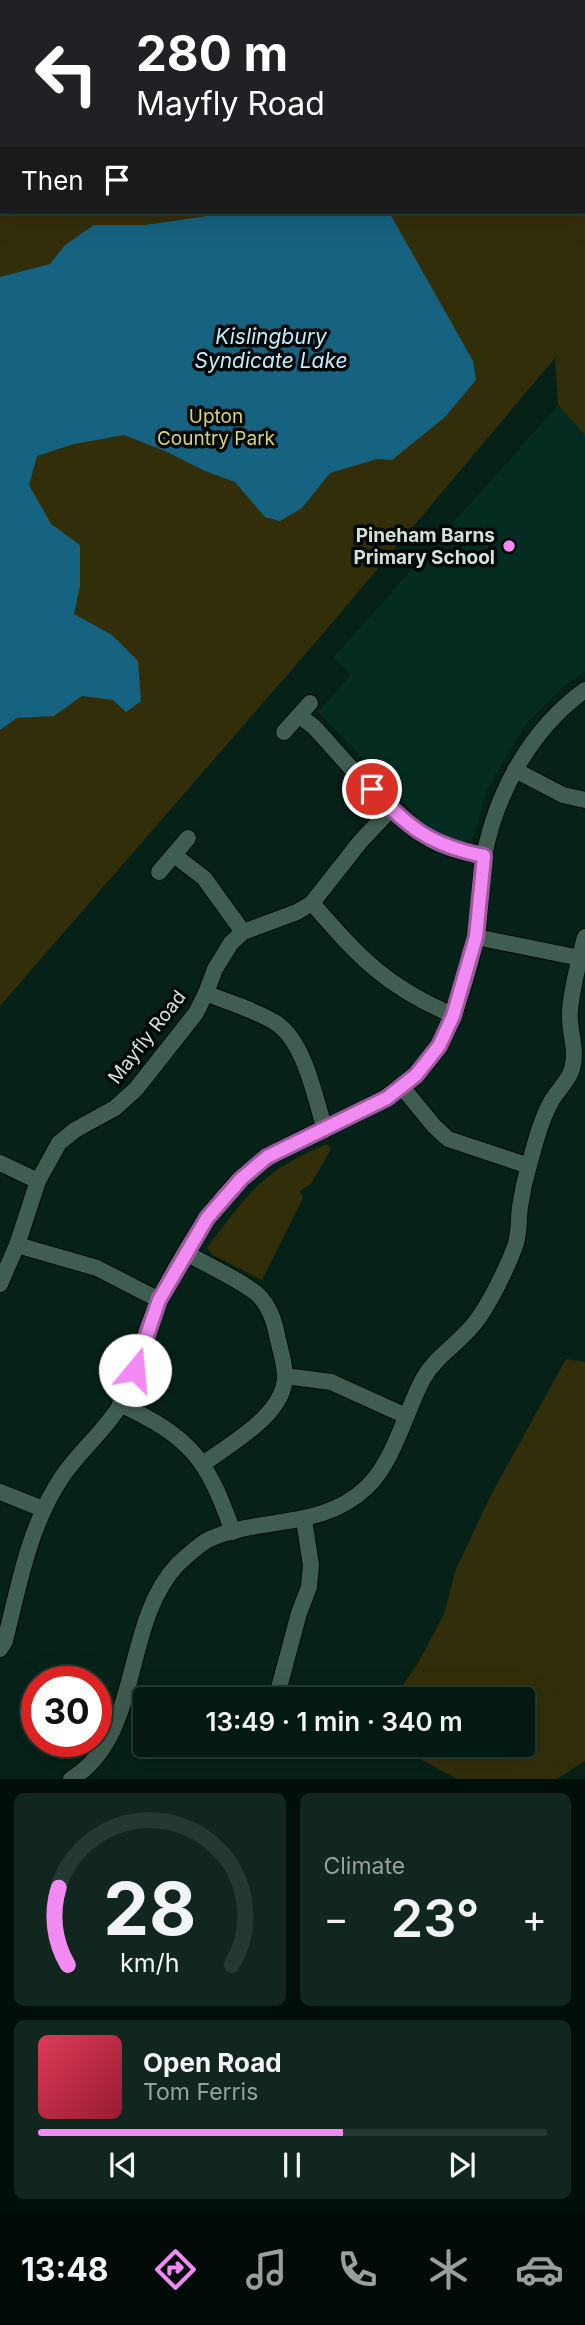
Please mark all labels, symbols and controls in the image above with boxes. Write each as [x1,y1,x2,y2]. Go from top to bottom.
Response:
text: 280 m [136,24,288,83]
icon: left [21,28,112,119]
text: Mayfly Road [136,84,325,123]
icon: arrive [98,161,136,199]
text: Then [21,165,84,196]
water label: Kislingbury Syndicate Lake [194,324,348,373]
park label: Upton Country Park [157,405,276,450]
place label: Pineham Barns Primary School [353,524,495,569]
marker: Pineham Barns Primary School [501,538,517,554]
pin [342,759,402,819]
icon: arrive [353,770,391,808]
street label: Mayfly Road [103,986,191,1088]
position arrow [98,1333,172,1407]
speed limit sign: 30 [21,1666,112,1757]
text: 13:49 · 1 min · 340 m [205,1706,463,1737]
text: Climate [324,1852,405,1880]
text: 28 [103,1865,196,1954]
text: 23° [391,1887,480,1950]
text: − [324,1895,349,1941]
text: + [522,1895,547,1941]
text: km/h [120,1948,179,1978]
text: Open Road [143,2047,282,2078]
text: Tom Ferris [143,2078,258,2106]
icon: previous [104,2146,142,2184]
icon: pause [273,2146,311,2184]
icon: next [443,2146,481,2184]
icon: directions [151,2245,200,2294]
icon: music [242,2245,291,2294]
icon: phone [333,2245,382,2294]
icon: climate [424,2245,473,2294]
icon: car [515,2245,564,2294]
text: 13:48 [21,2250,109,2289]

